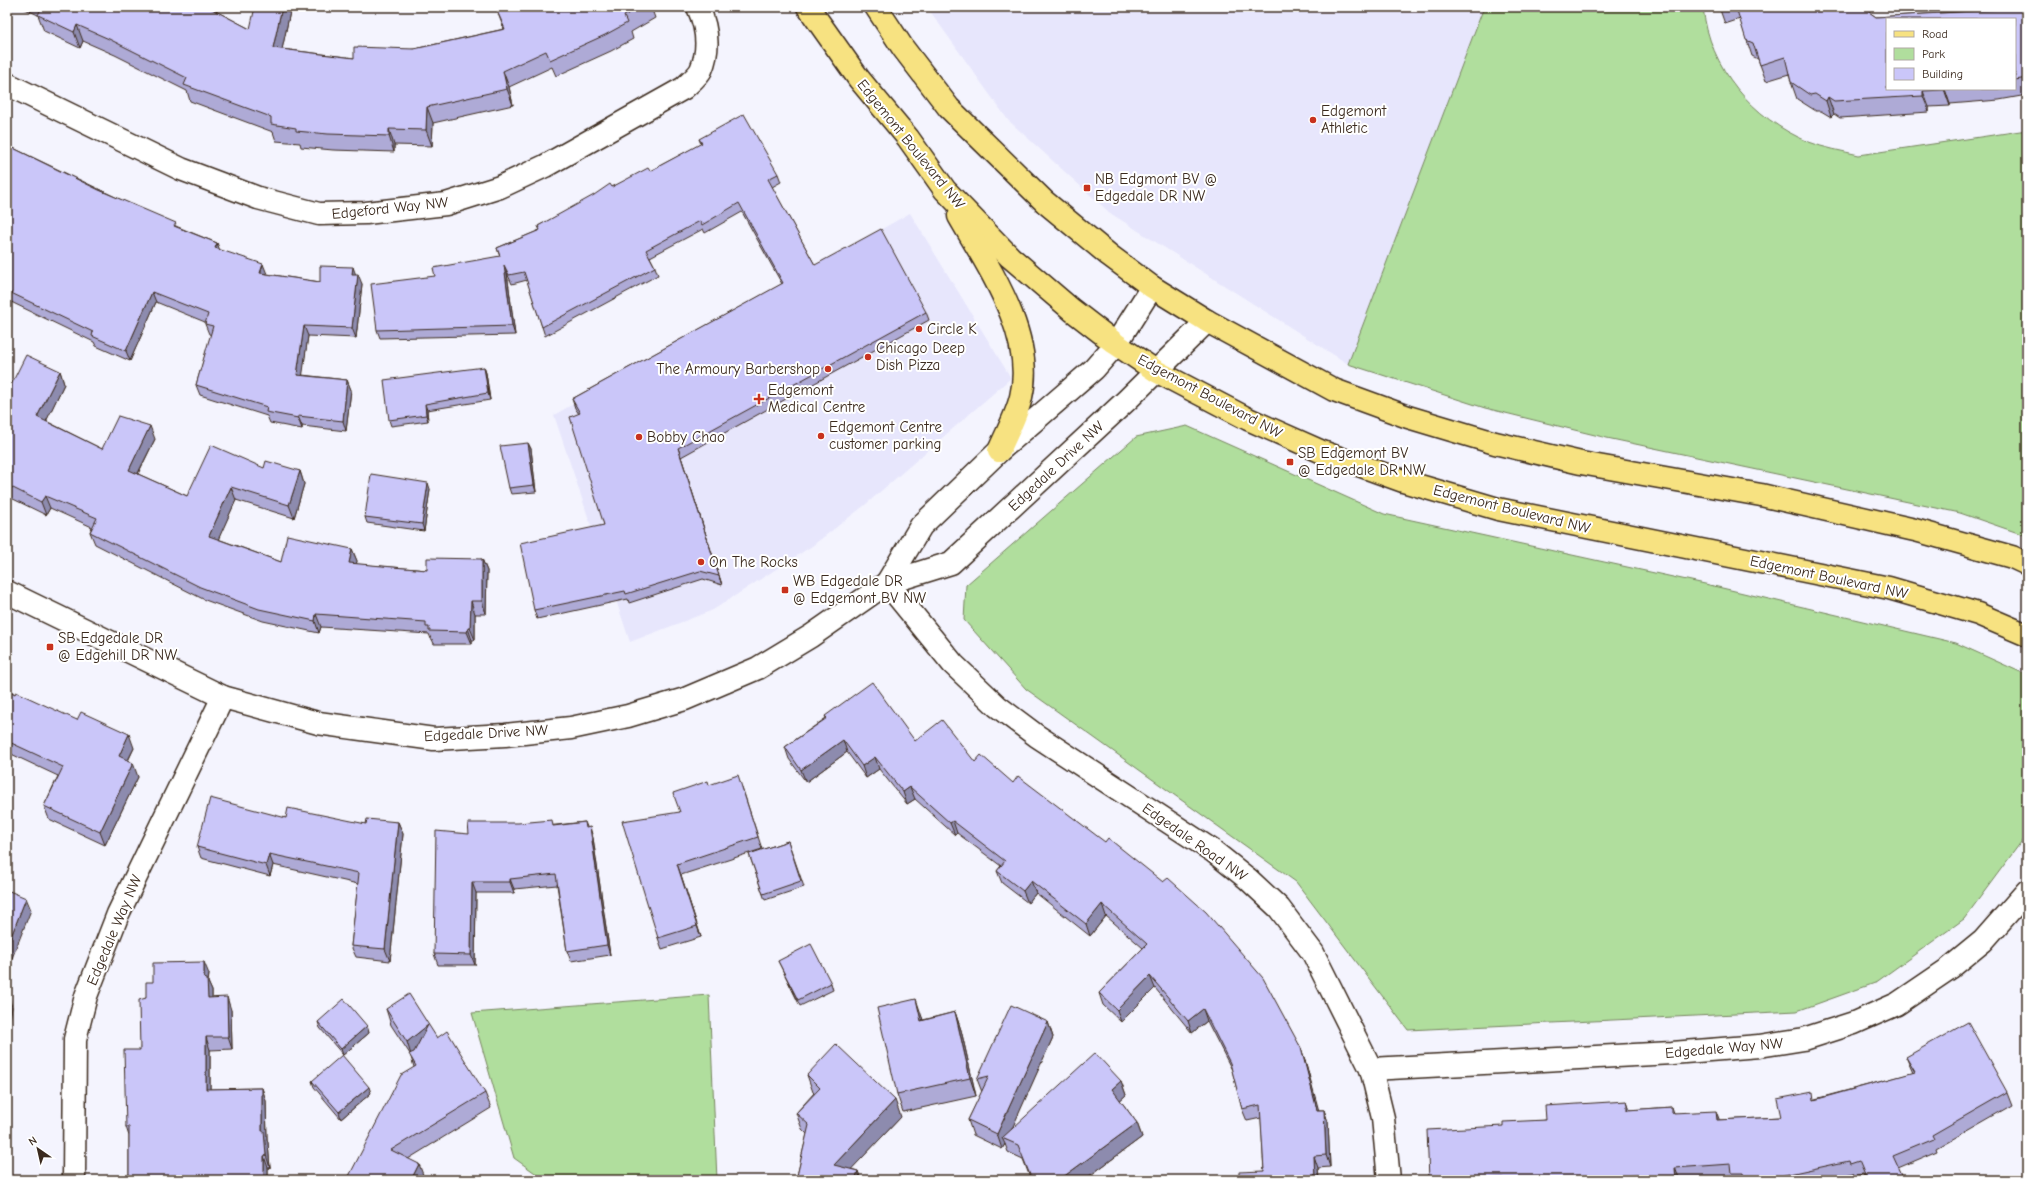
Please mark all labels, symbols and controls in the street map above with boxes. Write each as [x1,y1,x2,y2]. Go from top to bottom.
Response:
legend [1886,18,2016,90]
text: Road [1922,27,1948,41]
text: Park [1922,47,1945,61]
text: Building [1922,67,1963,81]
street label: Edgemont Boulevard NW [853,76,969,212]
place label: Edgemont Athletic [1321,102,1387,137]
marker: Edgemont Athletic [1308,115,1318,125]
place label: NB Edgmont BV @ Edgedale DR NW [1095,170,1217,205]
marker: NB Edgmont BV @ Edgedale DR NW [1082,183,1092,193]
street label: Edgeford Way NW [331,193,449,223]
place label: Circle K [927,320,977,338]
marker: Circle K [914,324,924,334]
place label: Chicago Deep Dish Pizza [876,339,965,374]
street label: Edgemont Boulevard NW [1135,350,1285,442]
marker: Chicago Deep Dish Pizza [863,352,873,362]
place label: The Armoury Barbershop [657,360,820,378]
marker: The Armoury Barbershop [823,364,833,374]
place label: Edgemont Medical Centre [768,381,866,416]
marker: Edgemont Medical Centre [753,393,765,405]
street label: Edgedale Drive NW [1004,417,1108,515]
place label: Edgemont Centre customer parking [829,418,942,453]
place label: Bobby Chao [647,428,725,446]
marker: Edgemont Centre customer parking [816,431,826,441]
marker: Bobby Chao [634,432,644,442]
place label: SB Edgemont BV @ Edgedale DR NW [1298,444,1426,479]
marker: SB Edgemont BV @ Edgedale DR NW [1285,457,1295,467]
street label: Edgemont Boulevard NW [1432,481,1592,537]
street label: Edgemont Boulevard NW [1748,551,1910,603]
place label: On The Rocks [709,553,798,571]
marker: On The Rocks [696,557,706,567]
place label: WB Edgedale DR @ Edgemont BV NW [793,572,926,607]
marker: WB Edgedale DR @ Edgemont BV NW [780,585,790,595]
place label: SB Edgedale DR @ Edgehill DR NW [58,629,177,664]
marker: SB Edgedale DR @ Edgehill DR NW [45,642,55,652]
street label: Edgedale Drive NW [424,721,548,745]
street label: Edgedale Road NW [1139,799,1251,885]
street label: Edgedale Way NW [83,872,145,988]
street label: Edgedale Way NW [1664,1034,1784,1062]
north arrow [18,1129,58,1169]
text: N [26,1134,39,1149]

